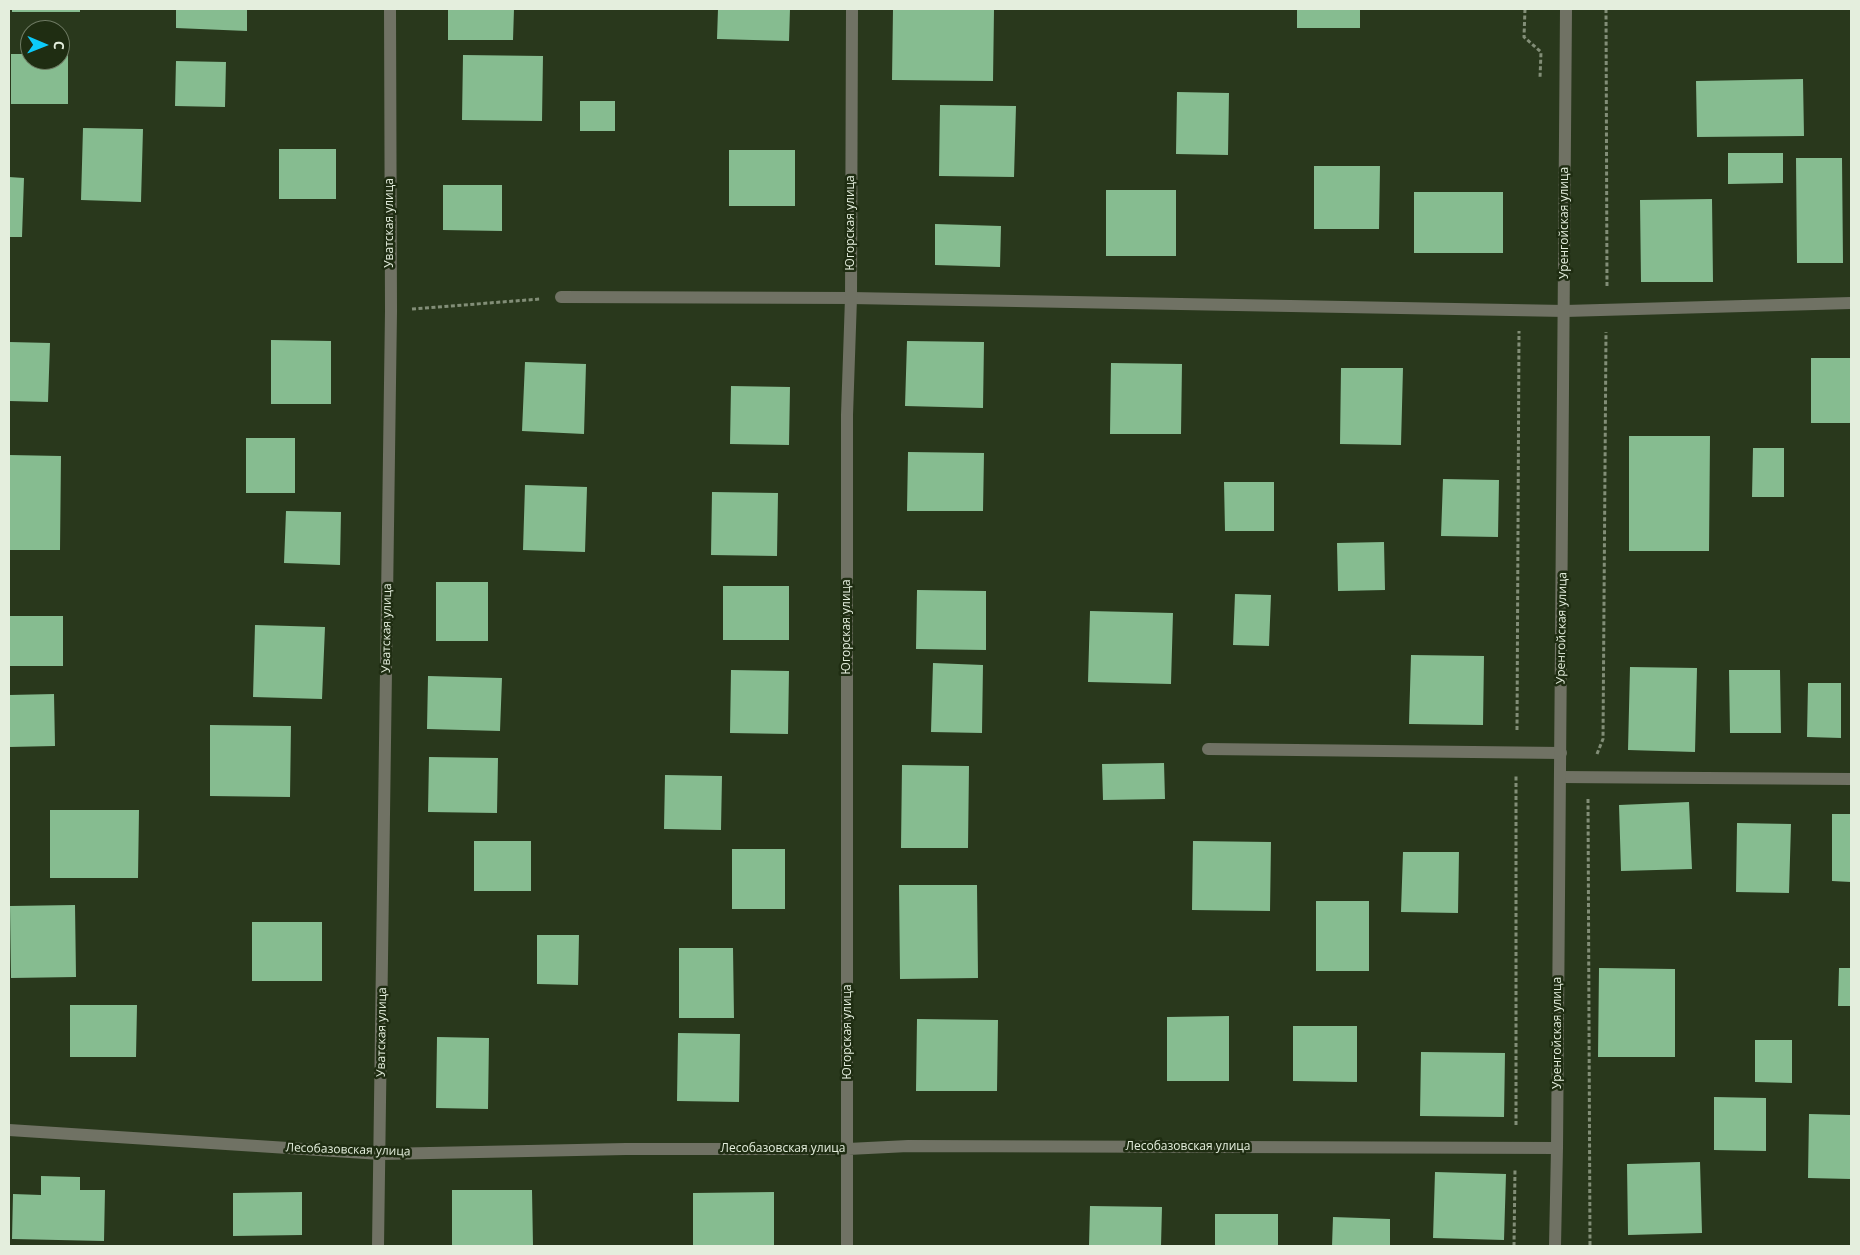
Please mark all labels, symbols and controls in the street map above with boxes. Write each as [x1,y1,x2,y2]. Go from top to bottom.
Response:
north arrow [20,20,70,70]
text: С [50,41,69,50]
street label: Уренгойская улица [1558,167,1572,279]
street label: Югорская улица [844,175,858,271]
street label: Уватская улица [383,178,397,268]
street label: Уренгойская улица [1554,572,1570,684]
street label: Югорская улица [840,579,854,675]
street label: Уватская улица [379,583,395,673]
street label: Уренгойская улица [1551,977,1565,1089]
street label: Югорская улица [841,984,855,1080]
street label: Уватская улица [374,987,390,1077]
street label: Лесобазовская улица [1126,1140,1250,1154]
street label: Лесобазовская улица [285,1141,411,1159]
street label: Лесобазовская улица [721,1142,845,1156]

